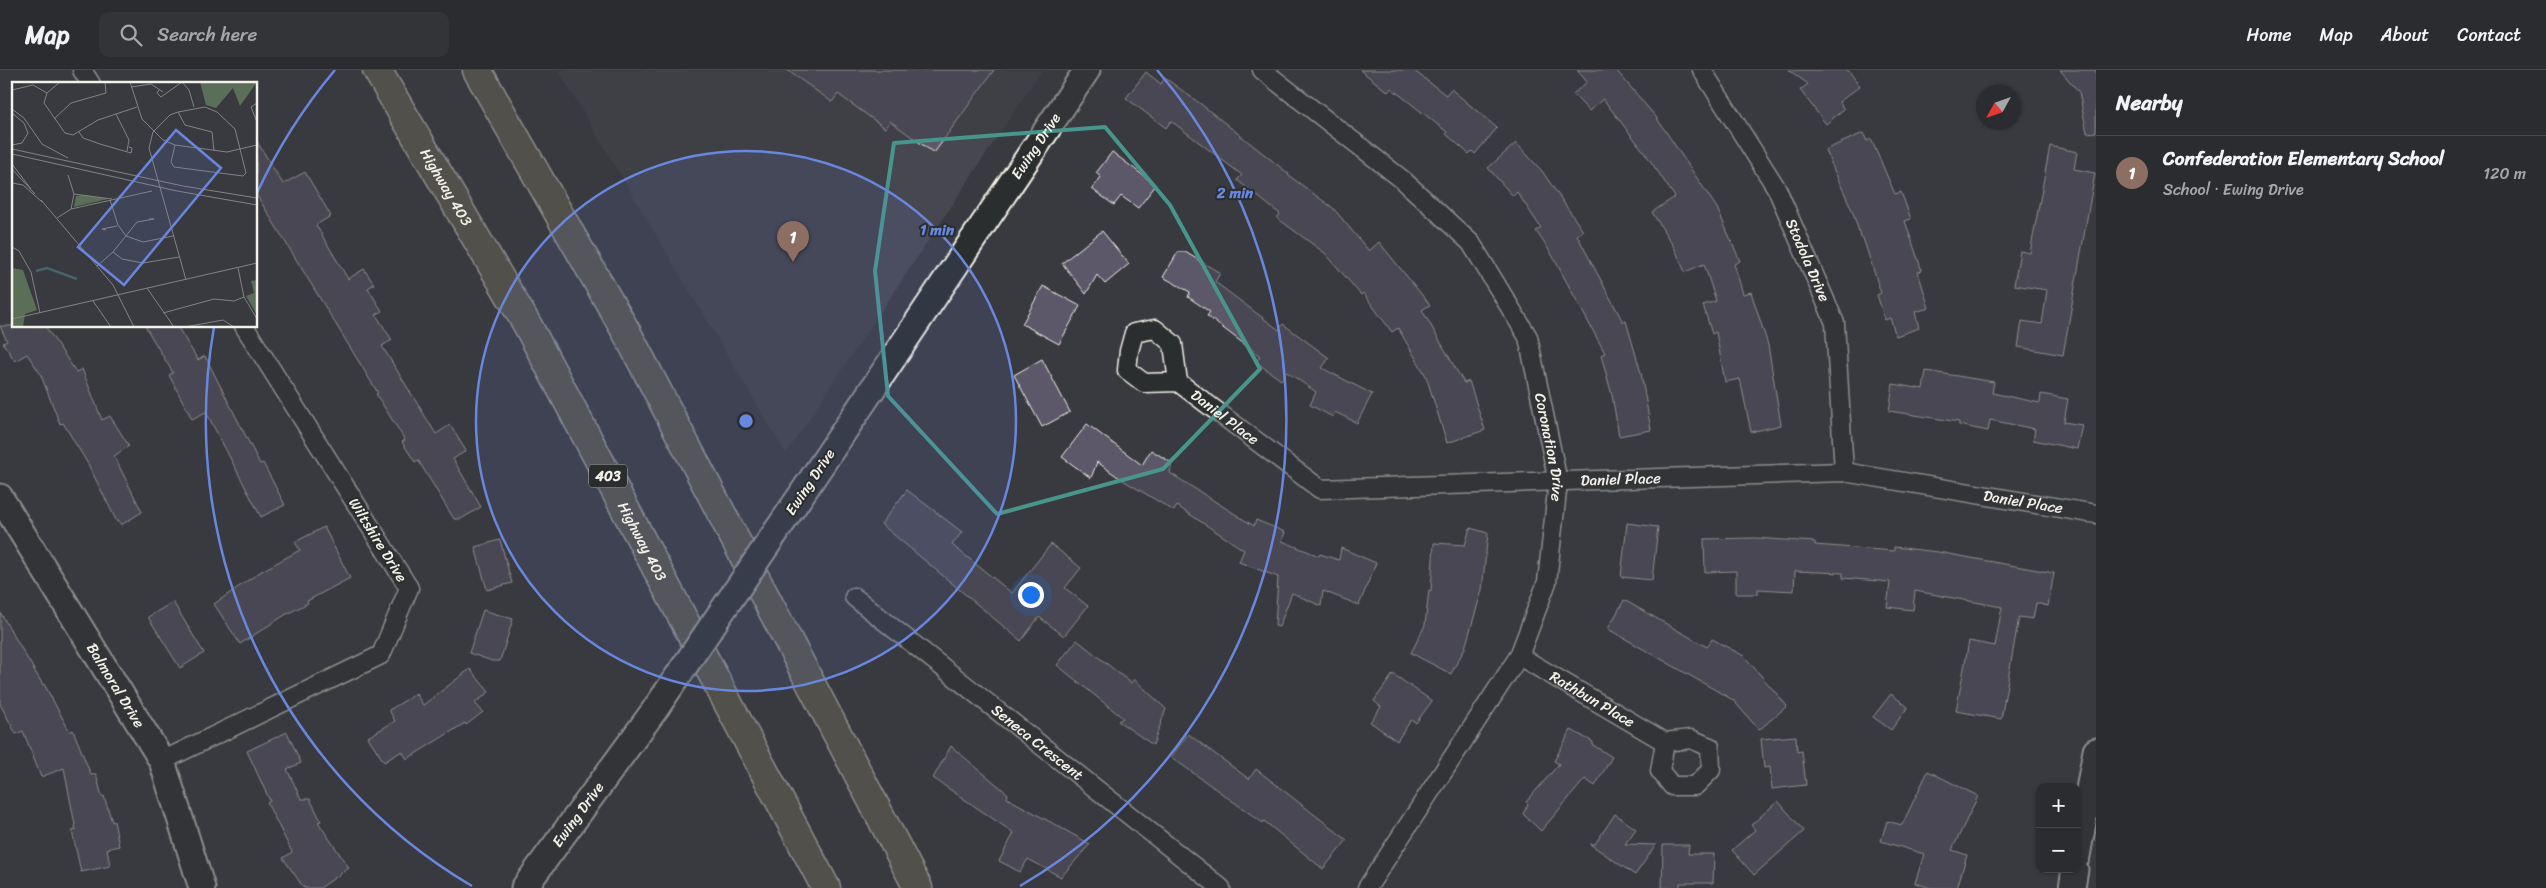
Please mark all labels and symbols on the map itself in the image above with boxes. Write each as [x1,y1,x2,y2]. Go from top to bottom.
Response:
inset map [12,82,258,328]
north arrow [1976,85,2021,130]
street label: Ewing Drive [1004,107,1068,185]
street label: Highway 403 [413,143,479,231]
text: 2 min [1216,180,1254,206]
street label: Stodola Drive [1778,214,1837,306]
text: 1 min [920,217,955,243]
pin: 1 [777,221,809,262]
street label: Daniel Place [1185,383,1265,452]
street label: Coronation Drive [1527,391,1571,503]
centre of rings [737,412,755,430]
street label: Ewing Drive [778,443,842,521]
road number: 403 [589,464,627,488]
street label: Daniel Place [1580,465,1662,494]
street label: Daniel Place [1981,482,2065,521]
street label: Wiltshire Drive [342,492,415,588]
street label: Highway 403 [610,497,674,586]
your location [1018,582,1044,608]
street label: Balmoral Drive [79,638,152,733]
street label: Rathbun Place [1545,664,1640,735]
street label: Seneca Crescent [985,697,1090,788]
street label: Ewing Drive [545,776,611,853]

